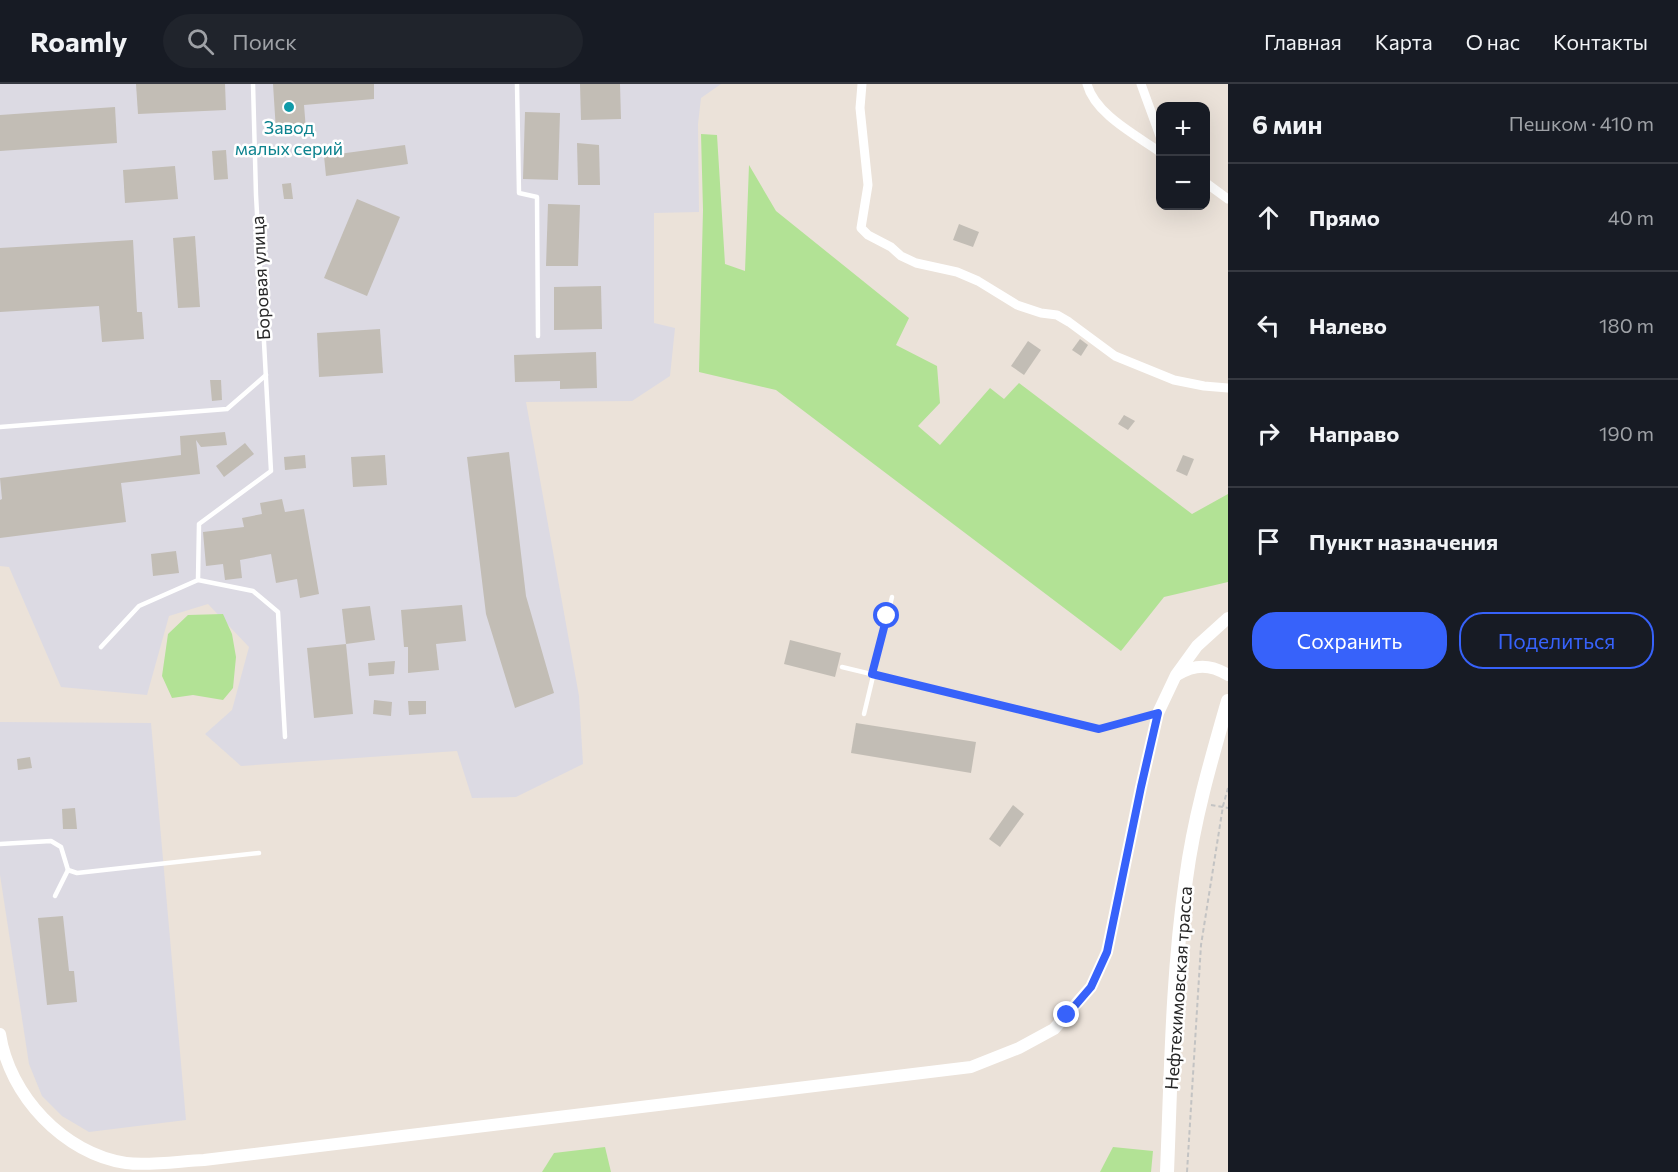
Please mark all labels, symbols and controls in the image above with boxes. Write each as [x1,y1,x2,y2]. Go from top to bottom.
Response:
search box [163,14,583,68]
text: Roamly [30,24,127,58]
icon: search [184,25,217,58]
text: Поиск [232,28,297,55]
text: Главная [1264,29,1342,54]
text: Карта [1375,29,1433,54]
text: О нас [1466,29,1520,54]
text: Контакты [1553,29,1648,54]
marker: Завод малых серий [282,100,296,114]
map controls [1156,102,1210,210]
button: + [1156,102,1210,156]
text: 6 мин [1252,108,1322,139]
text: Пешком · 410 m [1509,111,1654,135]
place label: Завод малых серий [235,116,343,159]
button: − [1156,156,1210,210]
icon: ahead [1252,201,1285,234]
text: Прямо [1309,204,1380,231]
text: 40 m [1608,205,1654,229]
street label: Боровая улица [246,215,274,341]
icon: left [1252,309,1285,342]
text: Налево [1309,312,1387,339]
text: 180 m [1599,313,1654,337]
icon: right [1252,417,1285,450]
text: Направо [1309,420,1399,447]
text: 190 m [1599,421,1654,445]
icon: arrive [1252,525,1285,558]
text: Пункт назначения [1309,528,1498,555]
route start [873,602,899,628]
button: Сохранить [1252,612,1447,669]
button: Поделиться [1459,612,1654,669]
street label: Нефтехимовская трасса [1160,885,1196,1091]
route end [1053,1001,1079,1027]

